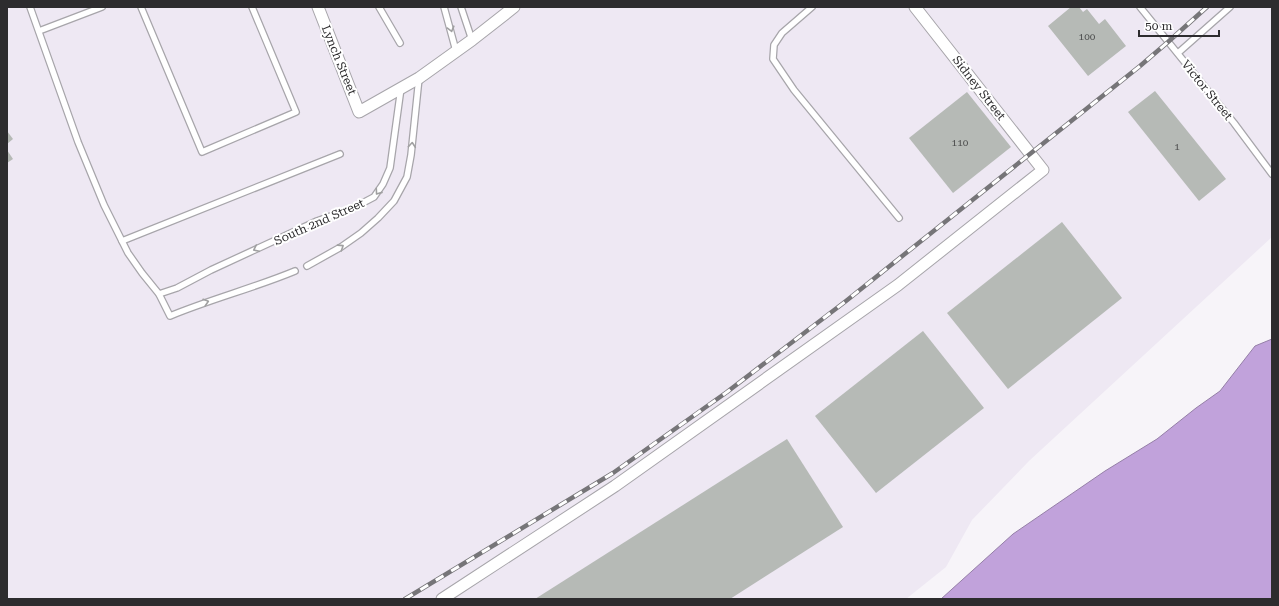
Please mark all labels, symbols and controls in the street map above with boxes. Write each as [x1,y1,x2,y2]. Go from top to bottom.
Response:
scale bar [1139,12,1219,38]
text: 50 m [1145,19,1172,33]
street label: Lynch Street [319,23,360,97]
one-way arrow [446,25,455,32]
house number: 100 [1079,31,1096,42]
street label: Sidney Street [950,53,1009,123]
street label: Victor Street [1179,57,1236,123]
house number: 110 [952,137,969,148]
house number: 1 [1174,141,1180,152]
one-way arrow [408,142,417,148]
one-way arrow [375,188,383,195]
street label: South 2nd Street [272,196,367,248]
one-way arrow [253,244,261,252]
one-way arrow [337,244,344,251]
one-way arrow [202,298,209,307]

